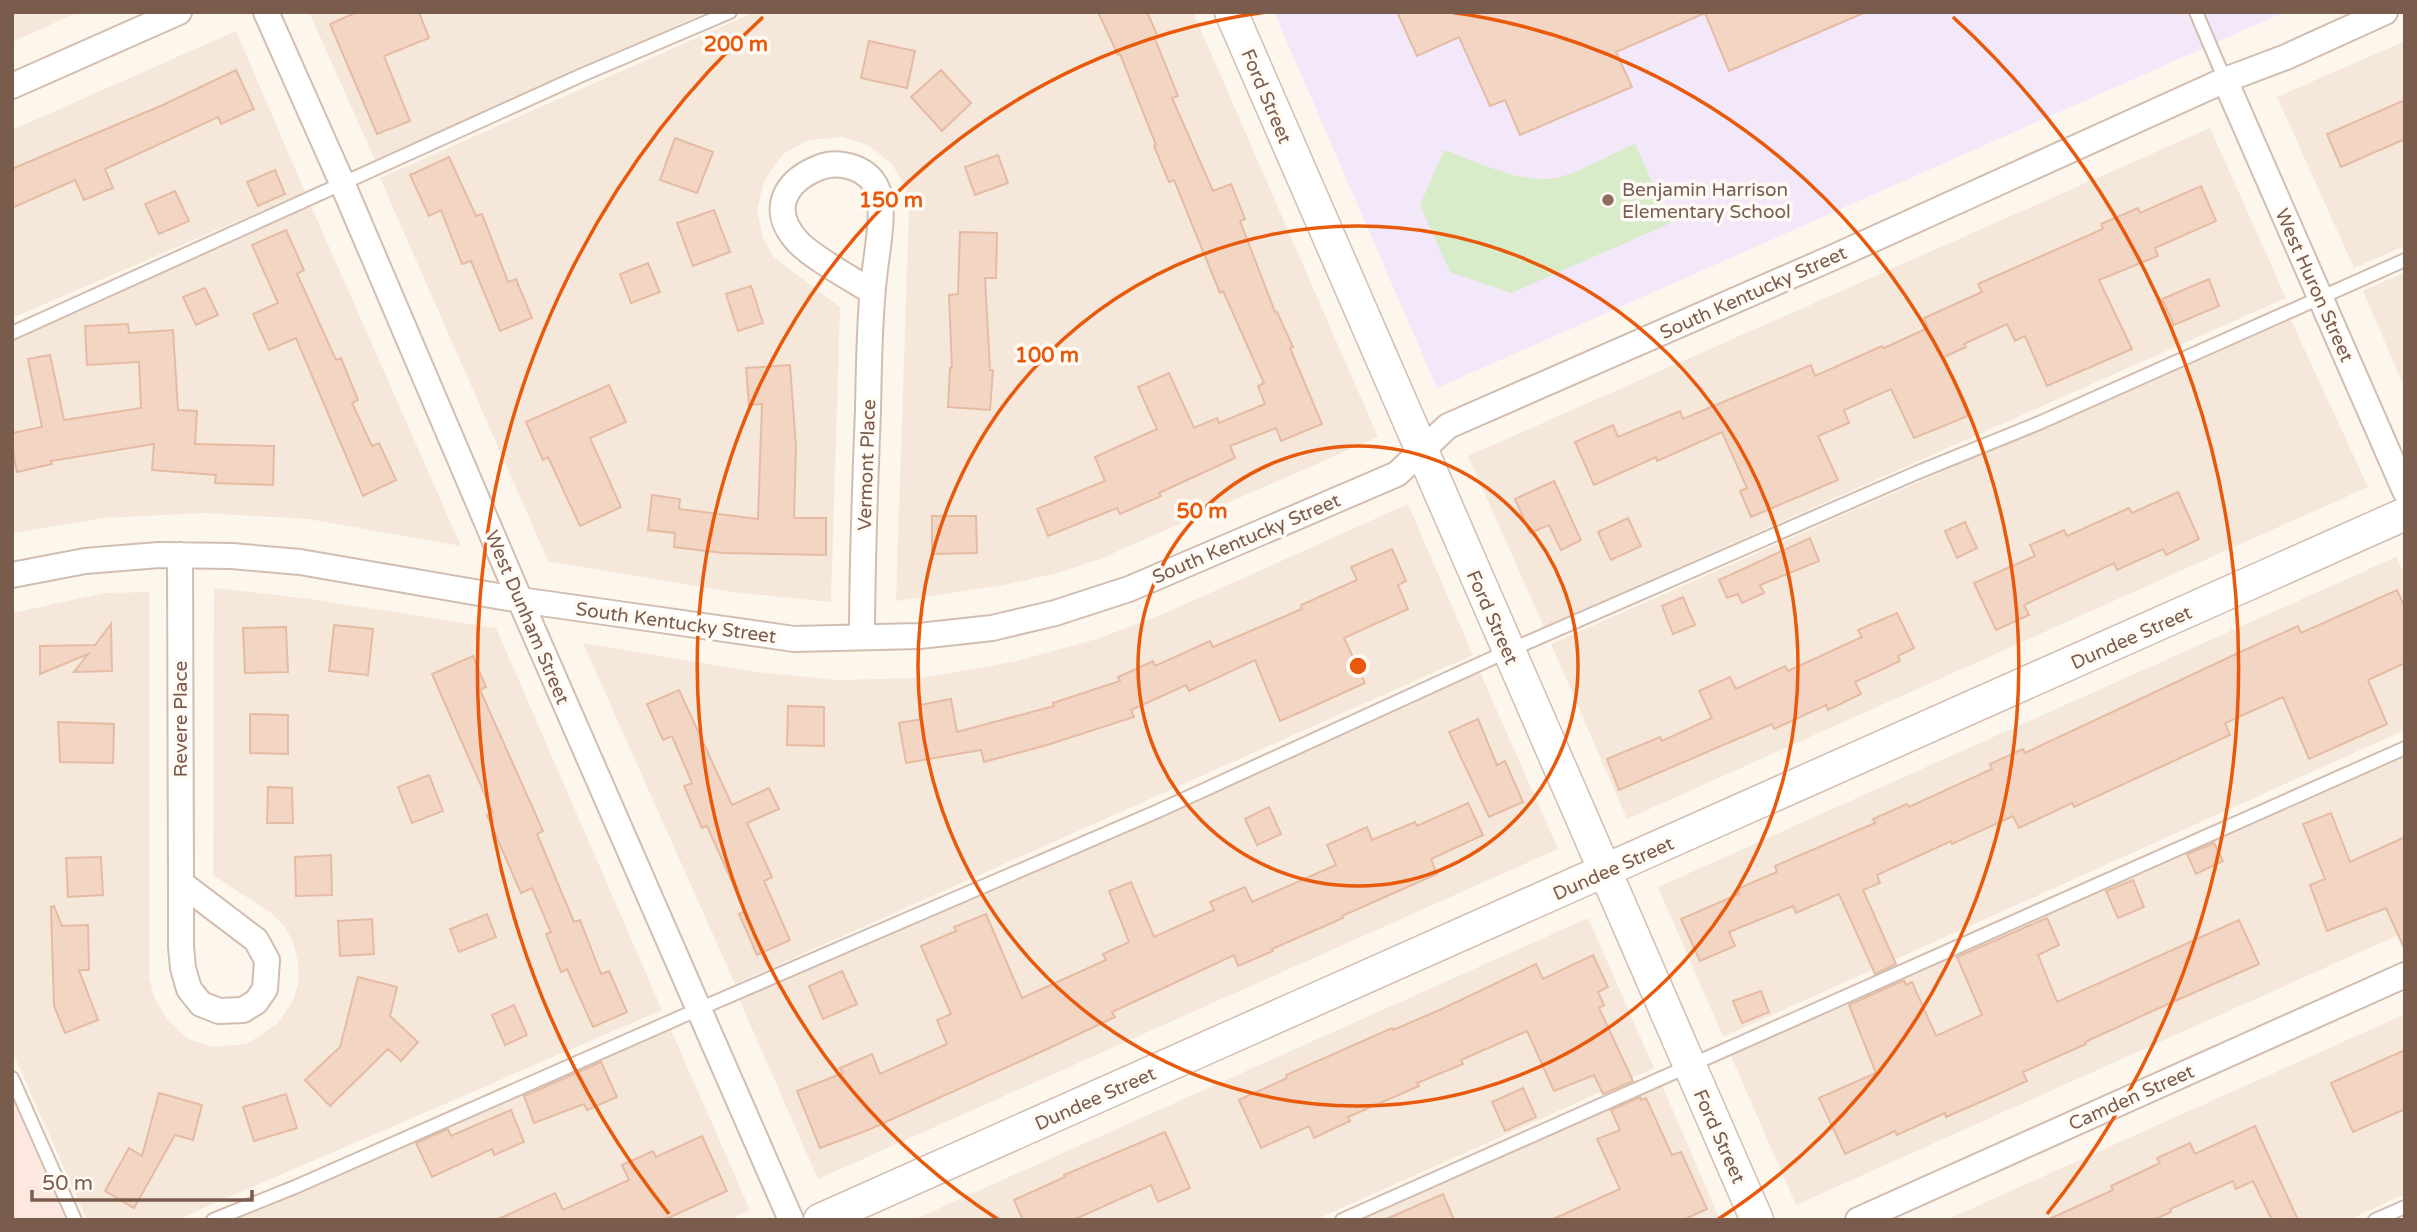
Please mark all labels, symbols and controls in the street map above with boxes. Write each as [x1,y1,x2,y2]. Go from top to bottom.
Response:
text: 200 m [704,32,768,57]
street label: Ford Street [1236,46,1296,147]
place label: Benjamin Harrison Elementary School [1622,179,1791,223]
text: 150 m [859,188,923,213]
marker: Benjamin Harrison Elementary School [1600,192,1616,208]
street label: West Huron Street [2270,205,2358,365]
street label: South Kentucky Street [1657,242,1850,344]
text: 100 m [1015,343,1079,368]
street label: Vermont Place [854,399,880,531]
street label: South Kentucky Street [1149,489,1344,589]
text: 50 m [1176,499,1228,524]
street label: West Dunham Street [481,527,574,708]
street label: Ford Street [1462,567,1523,668]
street label: South Kentucky Street [574,598,778,648]
street label: Dundee Street [2068,601,2195,674]
centre of rings [1346,654,1370,678]
street label: Revere Place [170,661,192,777]
street label: Dundee Street [1550,832,1677,905]
street label: Camden Street [2065,1060,2197,1135]
street label: Dundee Street [1032,1062,1159,1135]
street label: Ford Street [1689,1086,1750,1187]
scale bar [32,1158,252,1202]
text: 50 m [42,1171,93,1196]

